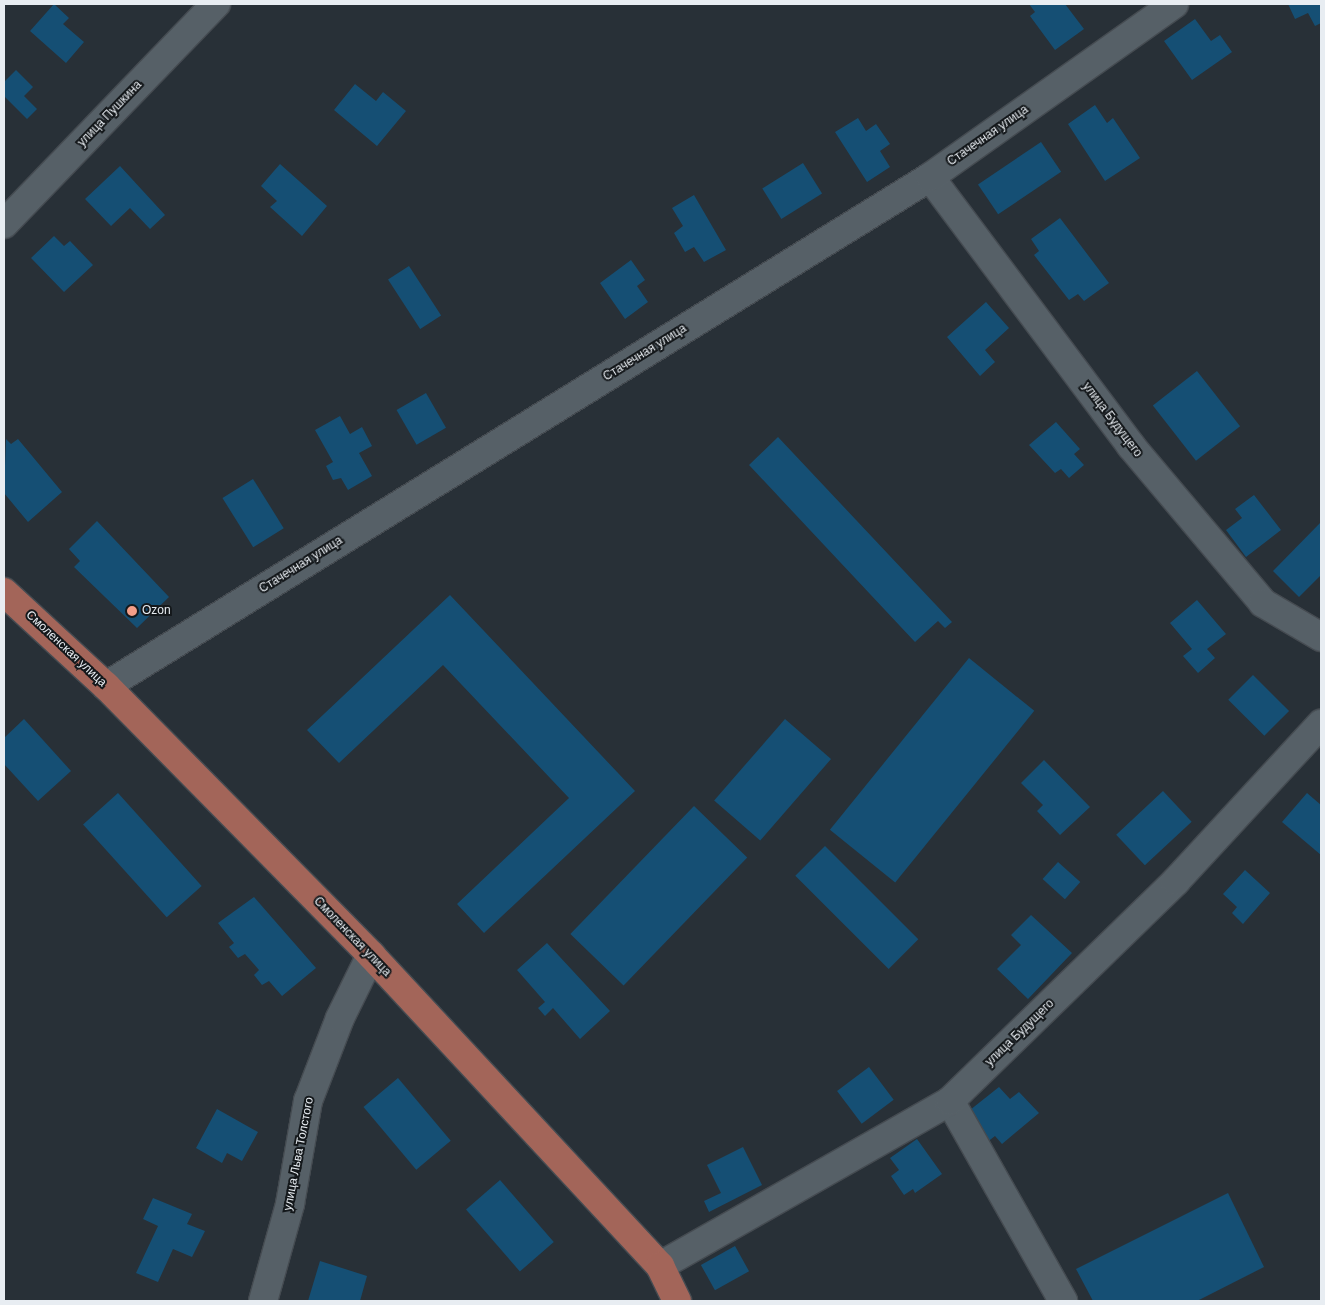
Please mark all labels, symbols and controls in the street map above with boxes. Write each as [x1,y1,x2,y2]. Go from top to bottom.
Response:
street label: улица Пушкина [75,78,145,150]
street label: Стачечная улица [945,103,1031,169]
street label: Стачечная улица [601,322,689,384]
street label: улица Будущего [1079,380,1145,460]
street label: Стачечная улица [257,534,345,596]
place label: Ozon [142,604,171,618]
marker: Ozon [126,605,138,617]
street label: Смоленская улица [23,608,109,690]
street label: Смоленская улица [310,894,394,980]
street label: улица Будущего [983,997,1057,1069]
street label: улица Льва Толстого [281,1096,317,1212]

